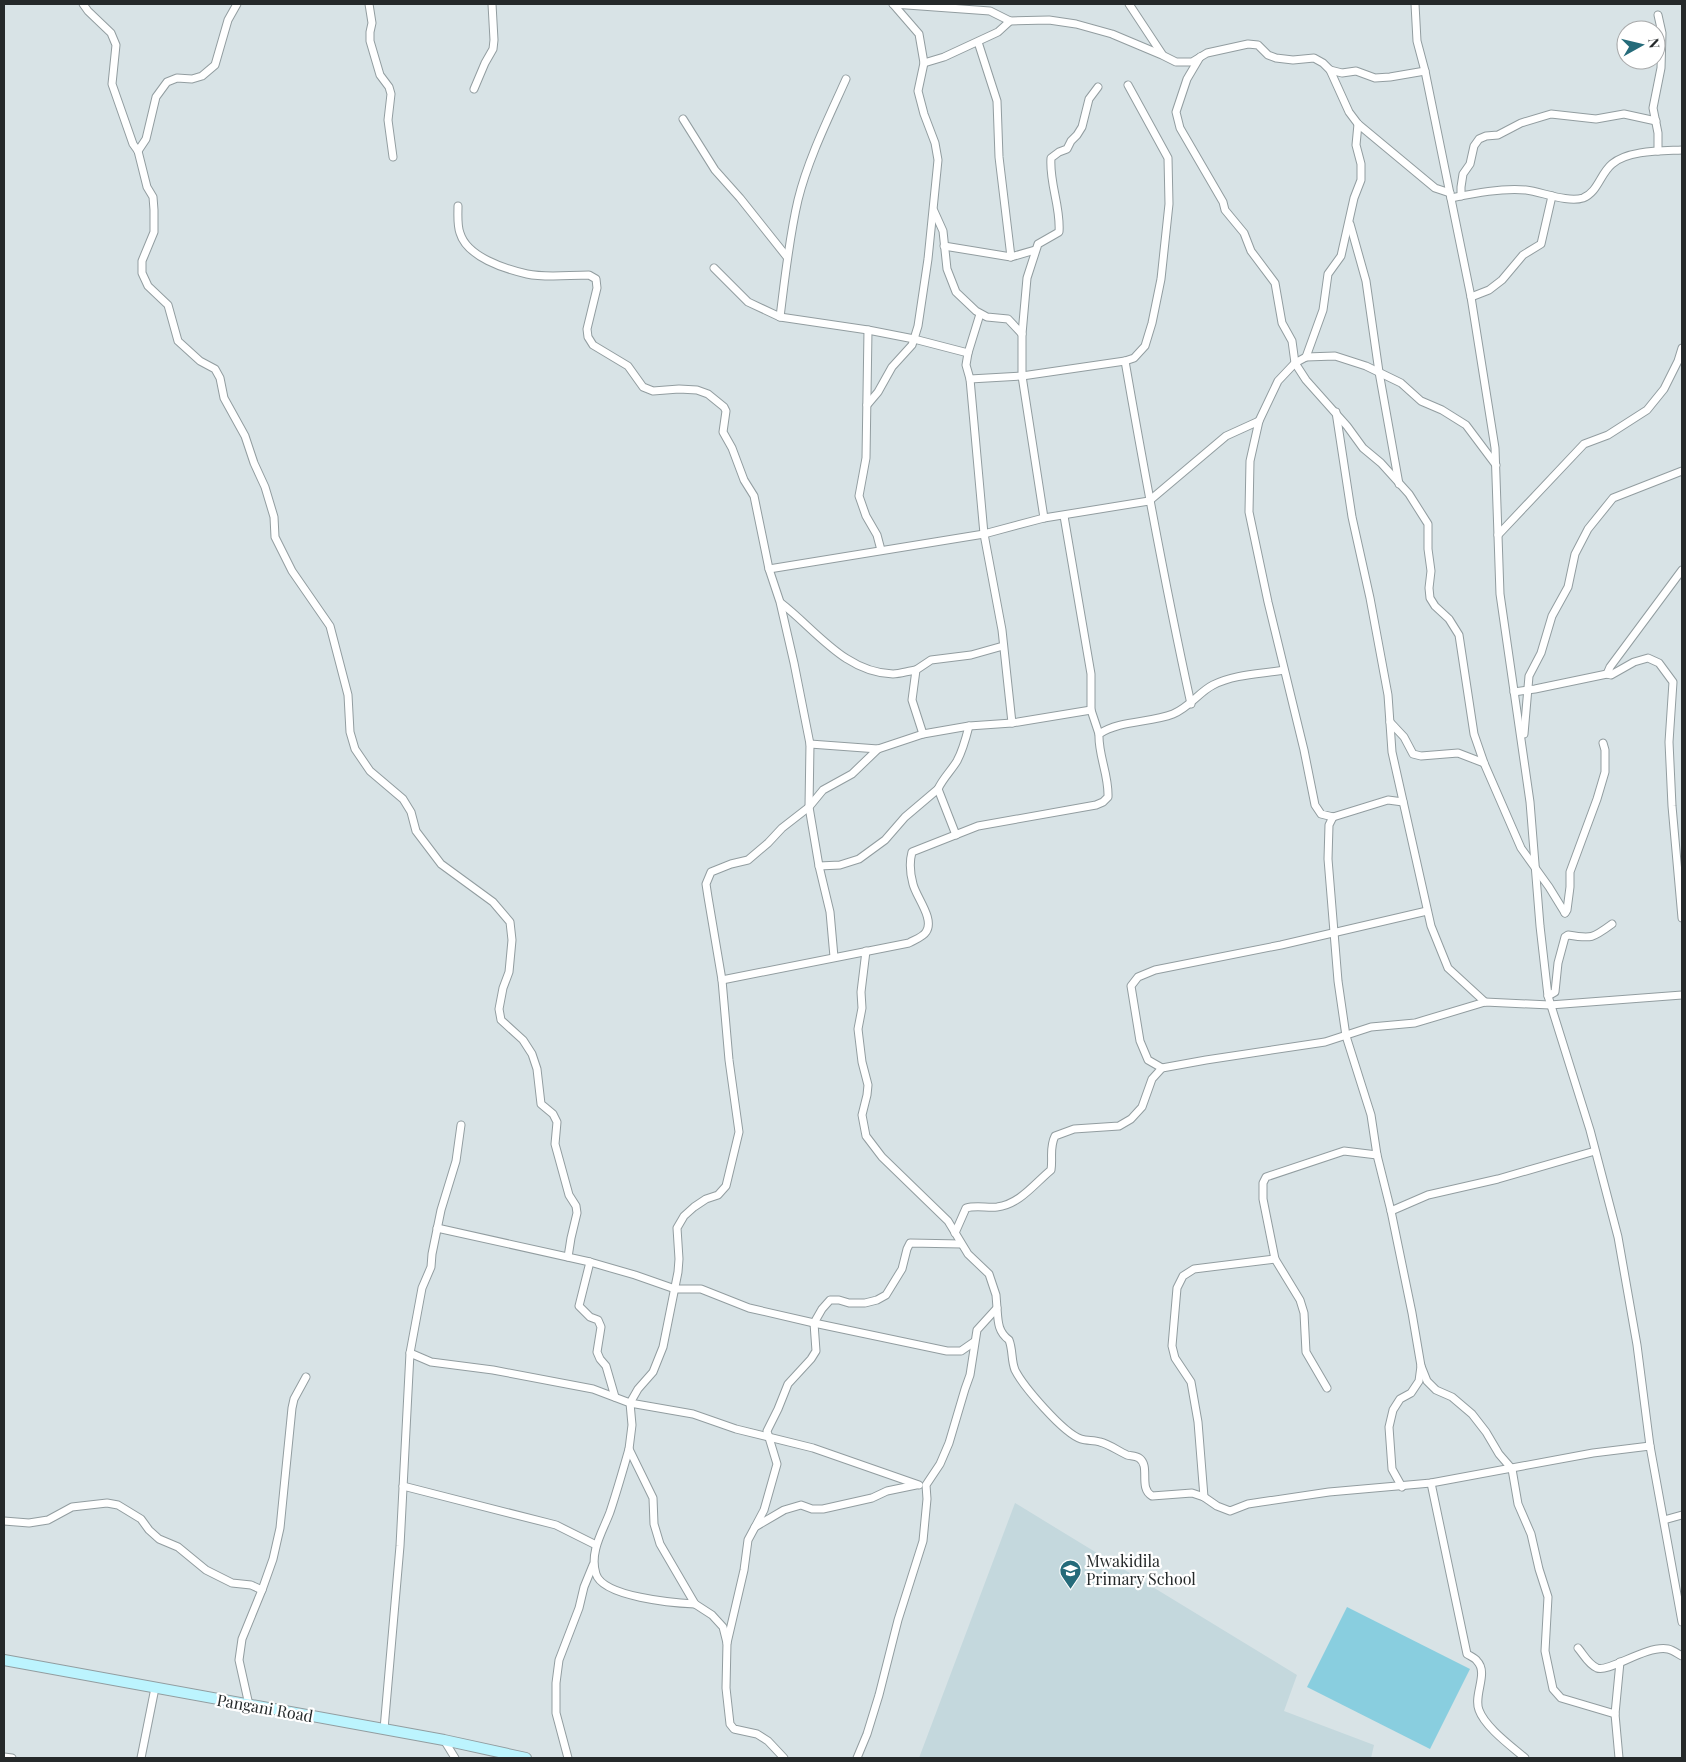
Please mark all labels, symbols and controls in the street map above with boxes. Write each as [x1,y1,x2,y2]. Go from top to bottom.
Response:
north arrow [1616,20,1666,70]
text: N [1644,37,1664,49]
place label: Mwakidila Primary School [1086,1550,1196,1589]
school or university icon: Mwakidila Primary School [1058,1558,1082,1589]
street label: Pangani Road [215,1689,315,1726]

